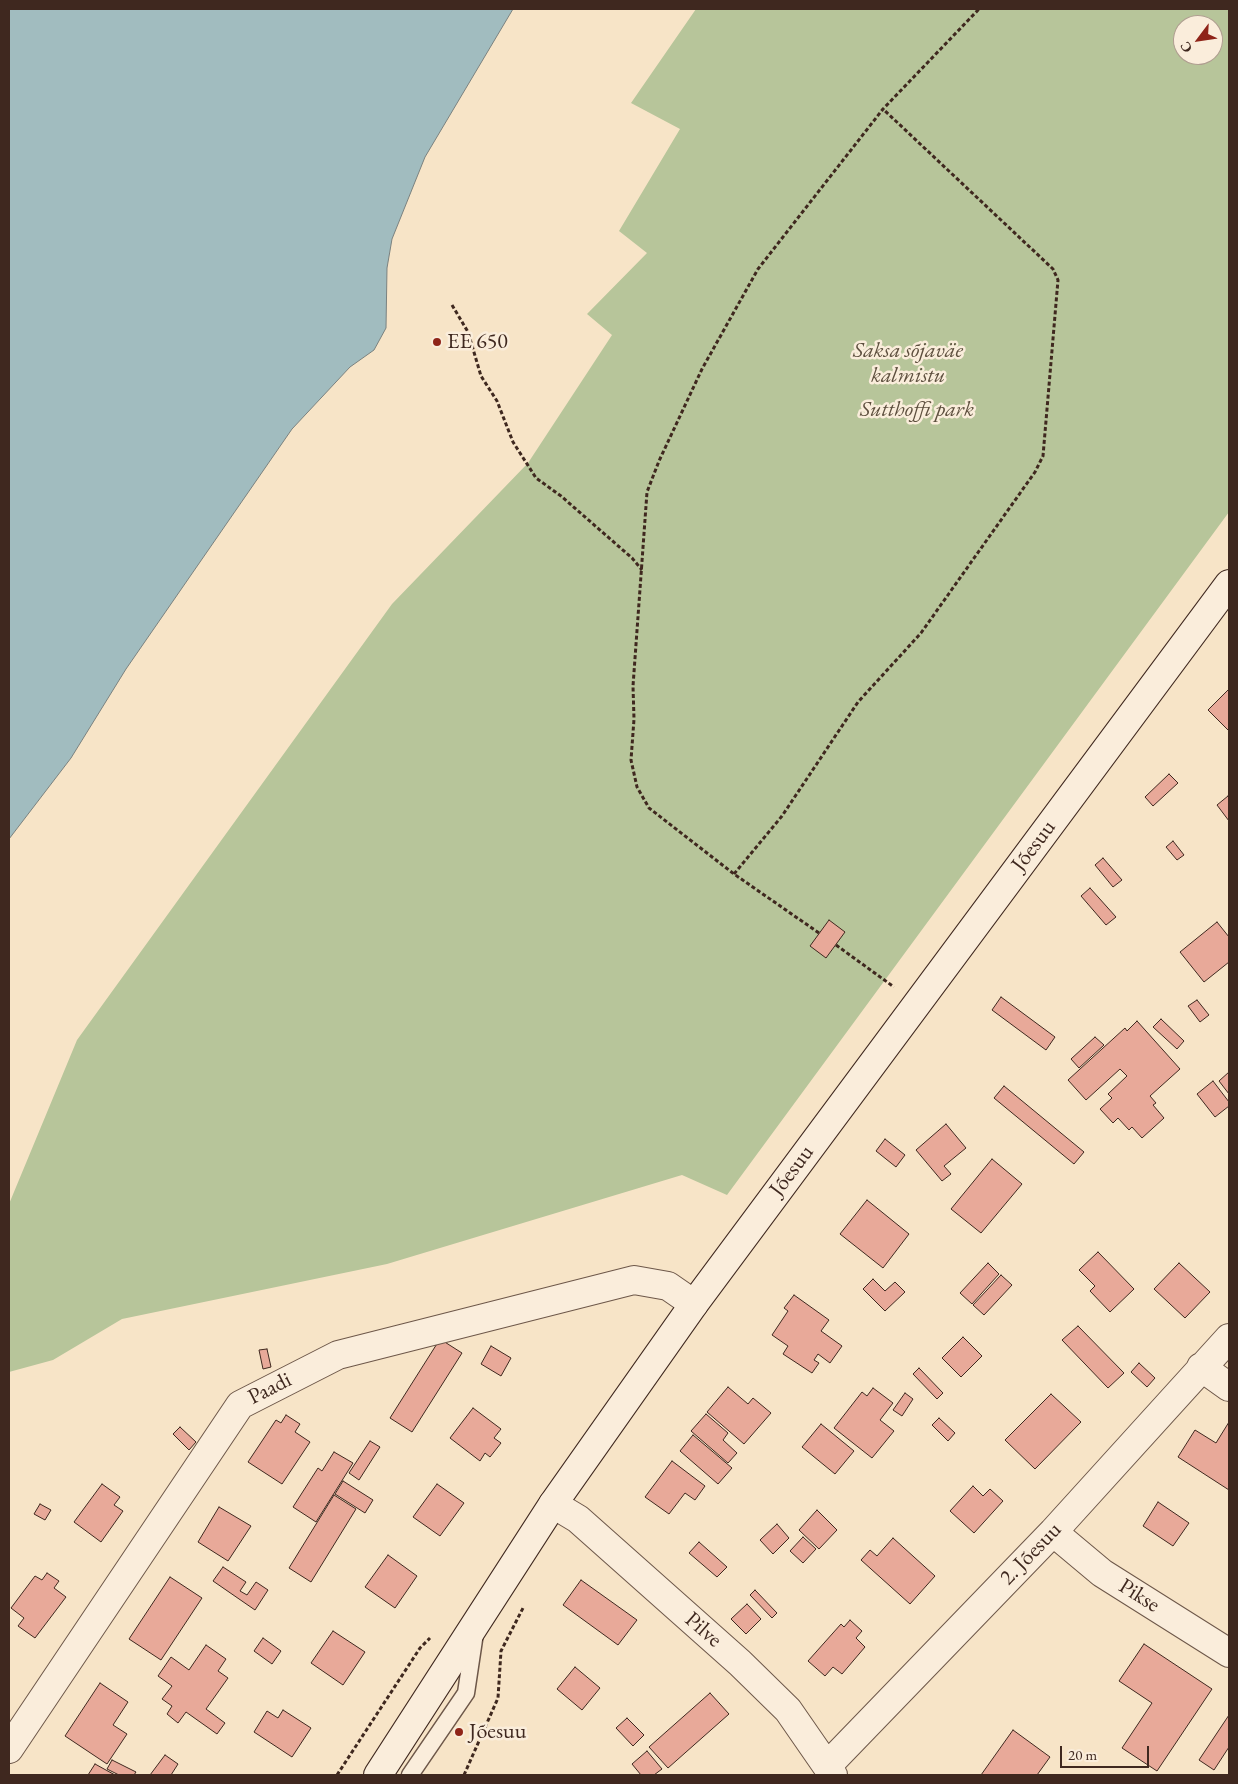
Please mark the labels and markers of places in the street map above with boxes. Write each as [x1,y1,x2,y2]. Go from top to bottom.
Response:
place label: EE 650 [447,329,508,355]
marker: EE 650 [431,336,443,348]
place label: Jõesuu [469,1719,526,1745]
marker: Jõesuu [453,1726,465,1738]

